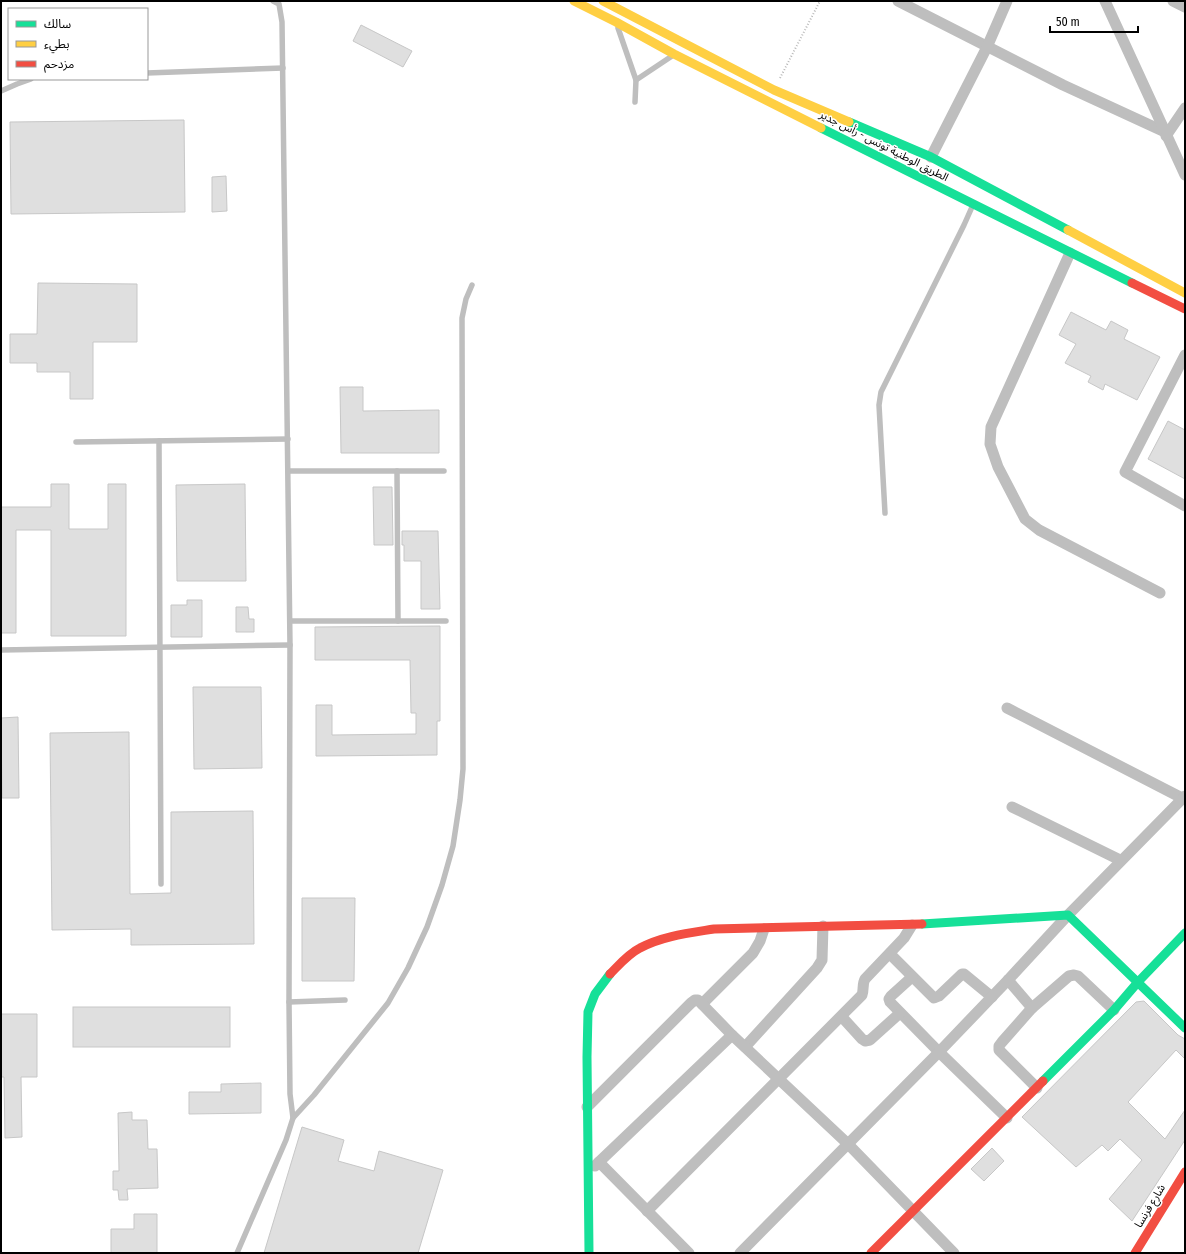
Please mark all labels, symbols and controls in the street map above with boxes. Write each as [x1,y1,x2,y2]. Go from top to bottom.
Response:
legend [8,8,148,80]
scale bar [1050,8,1138,34]
text: 50 m [1056,15,1080,29]
text: سالك [44,17,71,31]
text: بطيء [44,37,70,54]
text: مزدحم [44,57,74,73]
street label: الطريق الوطنية تونس - رأس جدير [816,107,951,184]
street label: شارع فرنسا [1132,1182,1169,1231]

